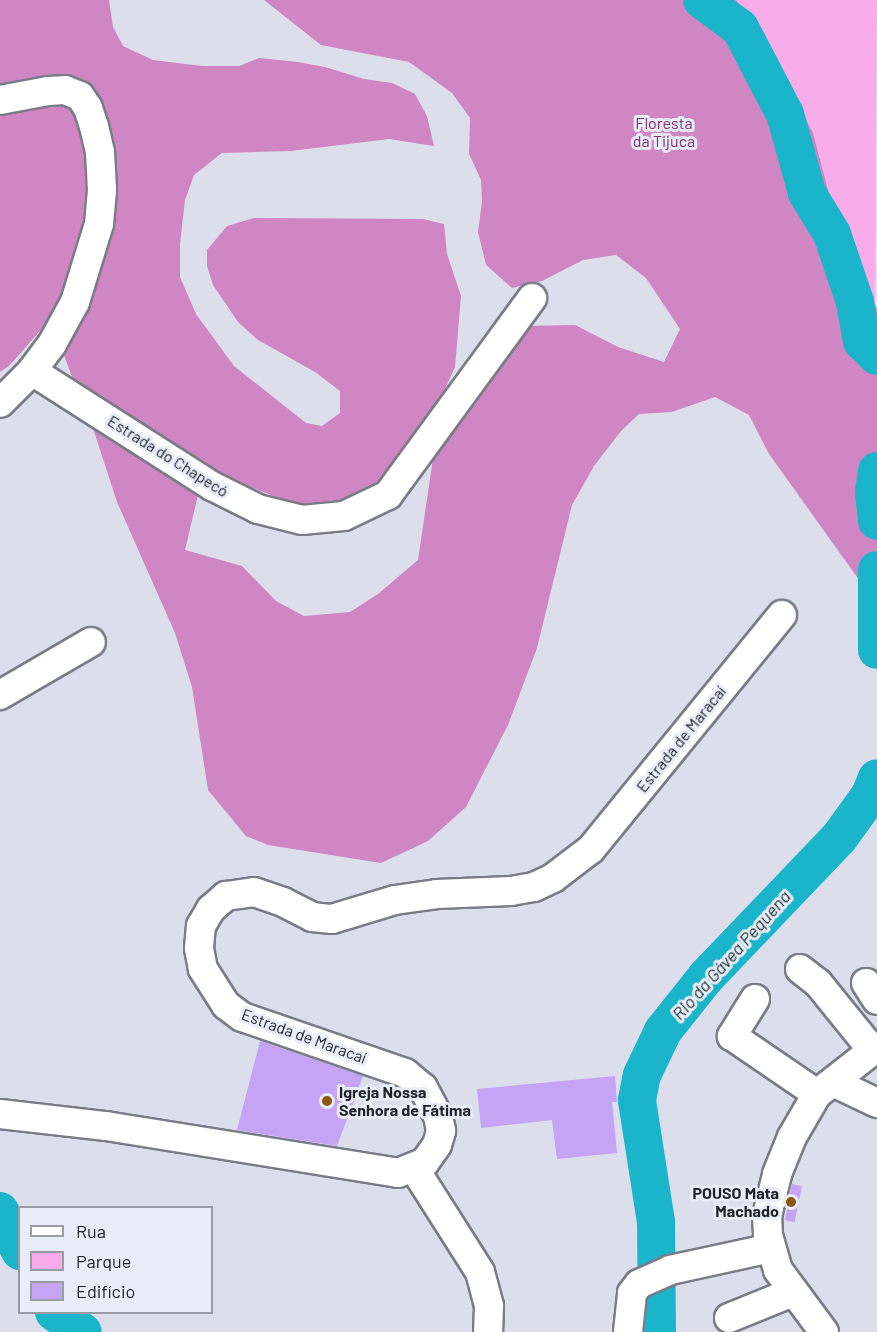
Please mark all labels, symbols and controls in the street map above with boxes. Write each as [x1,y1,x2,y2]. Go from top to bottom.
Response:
park label: Floresta da Tijuca [633,113,695,151]
street label: Estrada do Chapecó [104,411,232,501]
street label: Estrada de Maracaí [632,682,730,796]
water label: Rio da Gávea Pequena [667,886,795,1024]
street label: Estrada de Maracaí [239,1005,369,1067]
place label: Igreja Nossa Senhora de Fátima [339,1082,471,1120]
marker: Igreja Nossa Senhora de Fátima [320,1094,334,1108]
place label: POUSO Mata Machado [693,1183,779,1221]
marker: POUSO Mata Machado [784,1195,798,1209]
legend [18,1206,213,1314]
text: Rua [76,1220,106,1242]
text: Parque [76,1250,131,1272]
text: Edifício [76,1280,135,1302]

